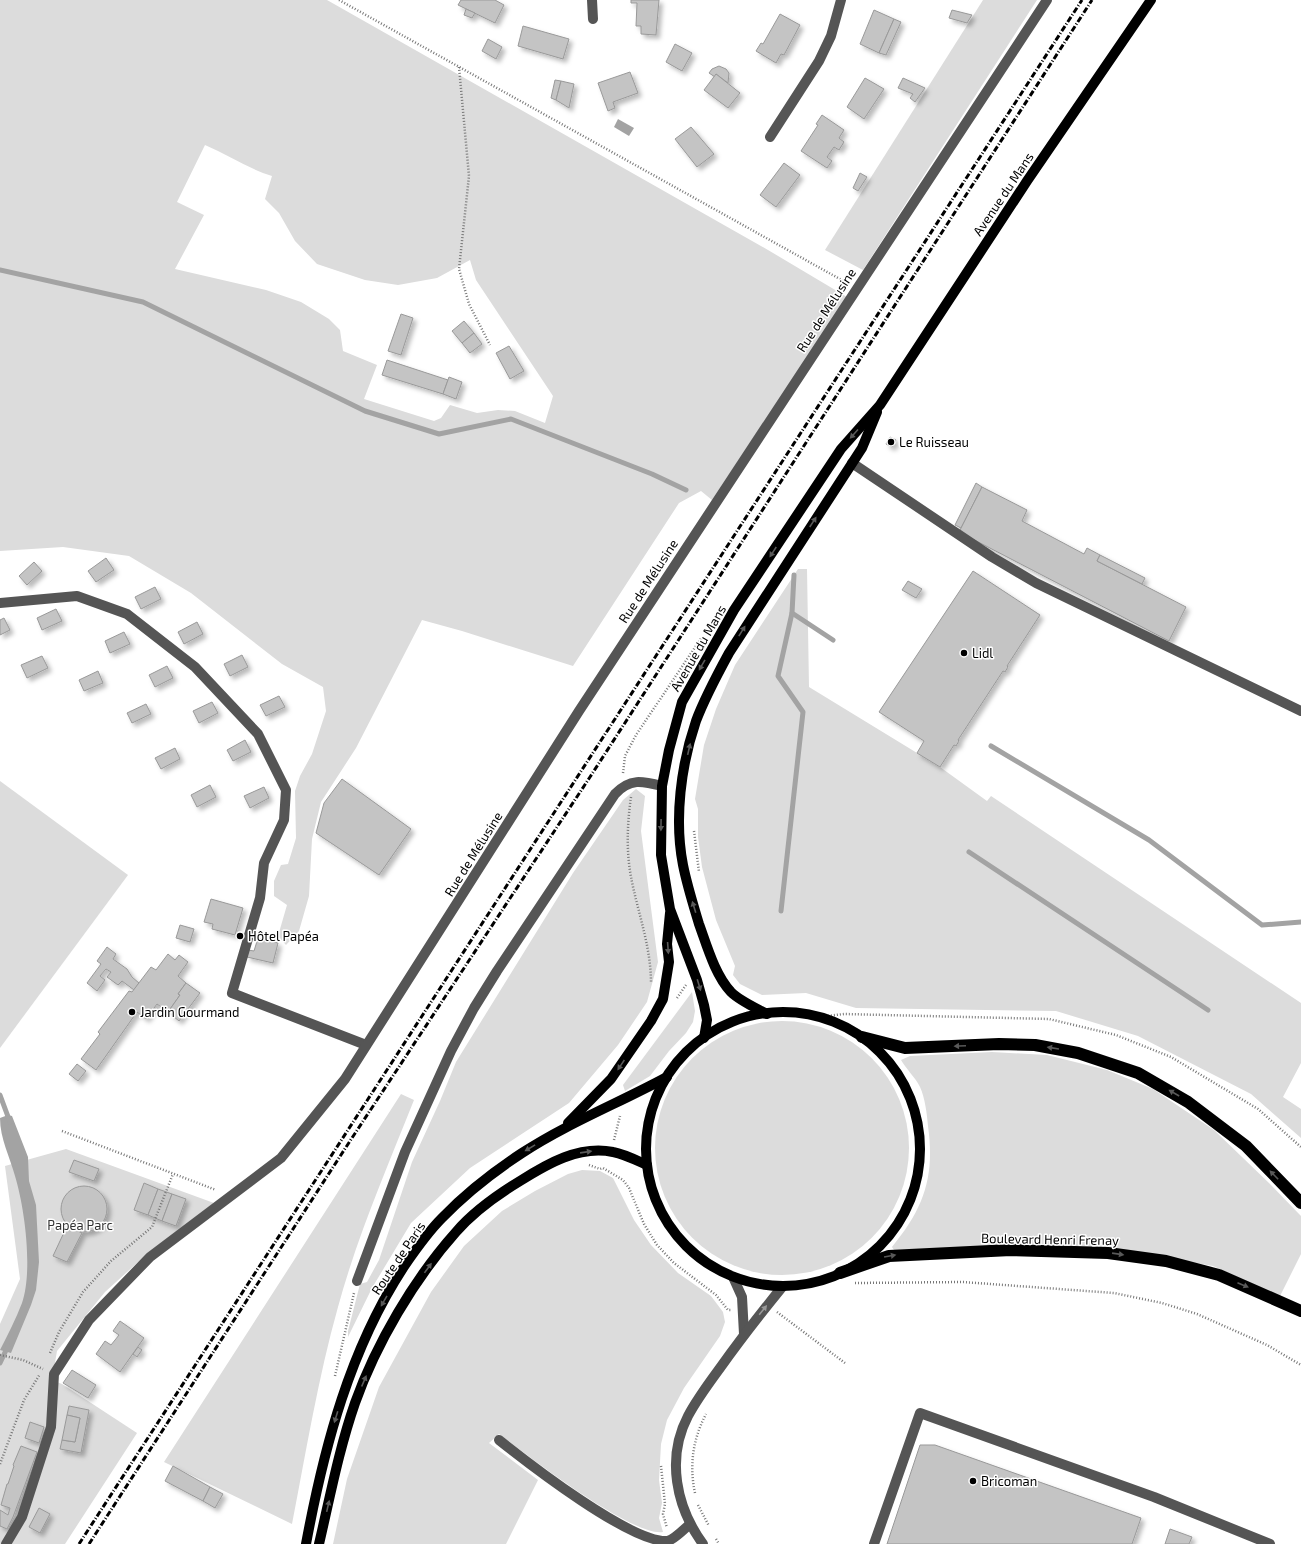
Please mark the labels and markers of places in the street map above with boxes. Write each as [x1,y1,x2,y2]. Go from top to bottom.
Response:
place label: Le Ruisseau [899,434,969,450]
marker: Le Ruisseau [886,437,896,447]
place label: Lidl [972,645,993,661]
marker: Lidl [959,648,969,658]
place label: Hôtel Papéa [248,928,319,944]
marker: Hôtel Papéa [235,931,245,941]
place label: Jardin Gourmand [140,1004,239,1020]
marker: Jardin Gourmand [127,1007,137,1017]
place label: Bricoman [981,1473,1037,1489]
marker: Bricoman [968,1476,978,1486]

